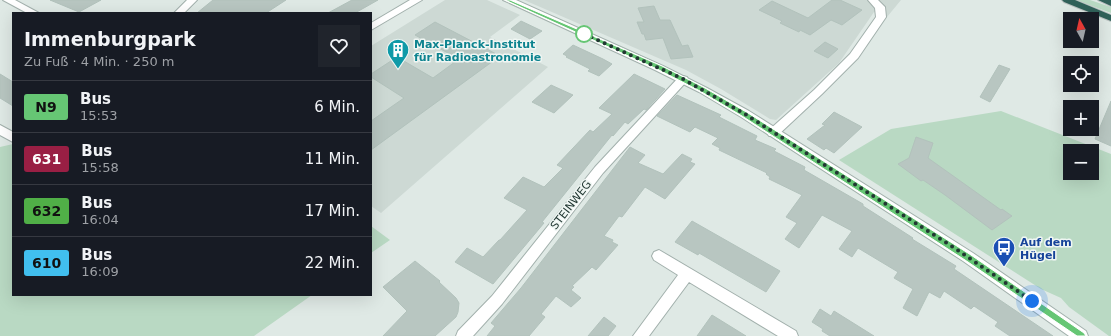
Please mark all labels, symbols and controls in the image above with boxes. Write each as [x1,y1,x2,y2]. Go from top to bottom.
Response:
north arrow [1063,12,1099,48]
map controls [1063,12,1099,180]
button: heart [318,25,360,67]
unlabelled marker [575,25,593,43]
text: Immenburgpark [24,28,196,50]
building icon: Max-Planck-Institut für Radioastronomie [385,37,411,70]
place label: Max-Planck-Institut für Radioastronomie [414,38,541,64]
text: Zu Fuß · 4 Min. · 250 m [24,54,174,69]
button: locate [1063,56,1099,92]
text: Bus [80,90,111,108]
text: 6 Min. [314,98,360,116]
text: N9 [35,99,57,115]
button: + [1063,100,1099,136]
text: 15:53 [80,108,117,123]
text: Bus [81,142,112,160]
button: − [1063,144,1099,180]
text: 11 Min. [305,150,360,168]
text: 631 [32,151,61,167]
text: 15:58 [81,160,119,175]
street label: STEINWEG [548,178,594,232]
text: Bus [81,194,112,212]
text: 17 Min. [305,202,360,220]
text: 632 [32,203,61,219]
text: 16:04 [81,212,119,227]
bus stop icon: Auf dem Hügel [991,235,1017,268]
place label: Auf dem Hügel [1020,236,1072,262]
text: Bus [81,246,112,264]
text: 22 Min. [305,254,360,272]
text: 610 [32,255,61,271]
text: 16:09 [81,264,119,279]
your location [1022,291,1042,311]

